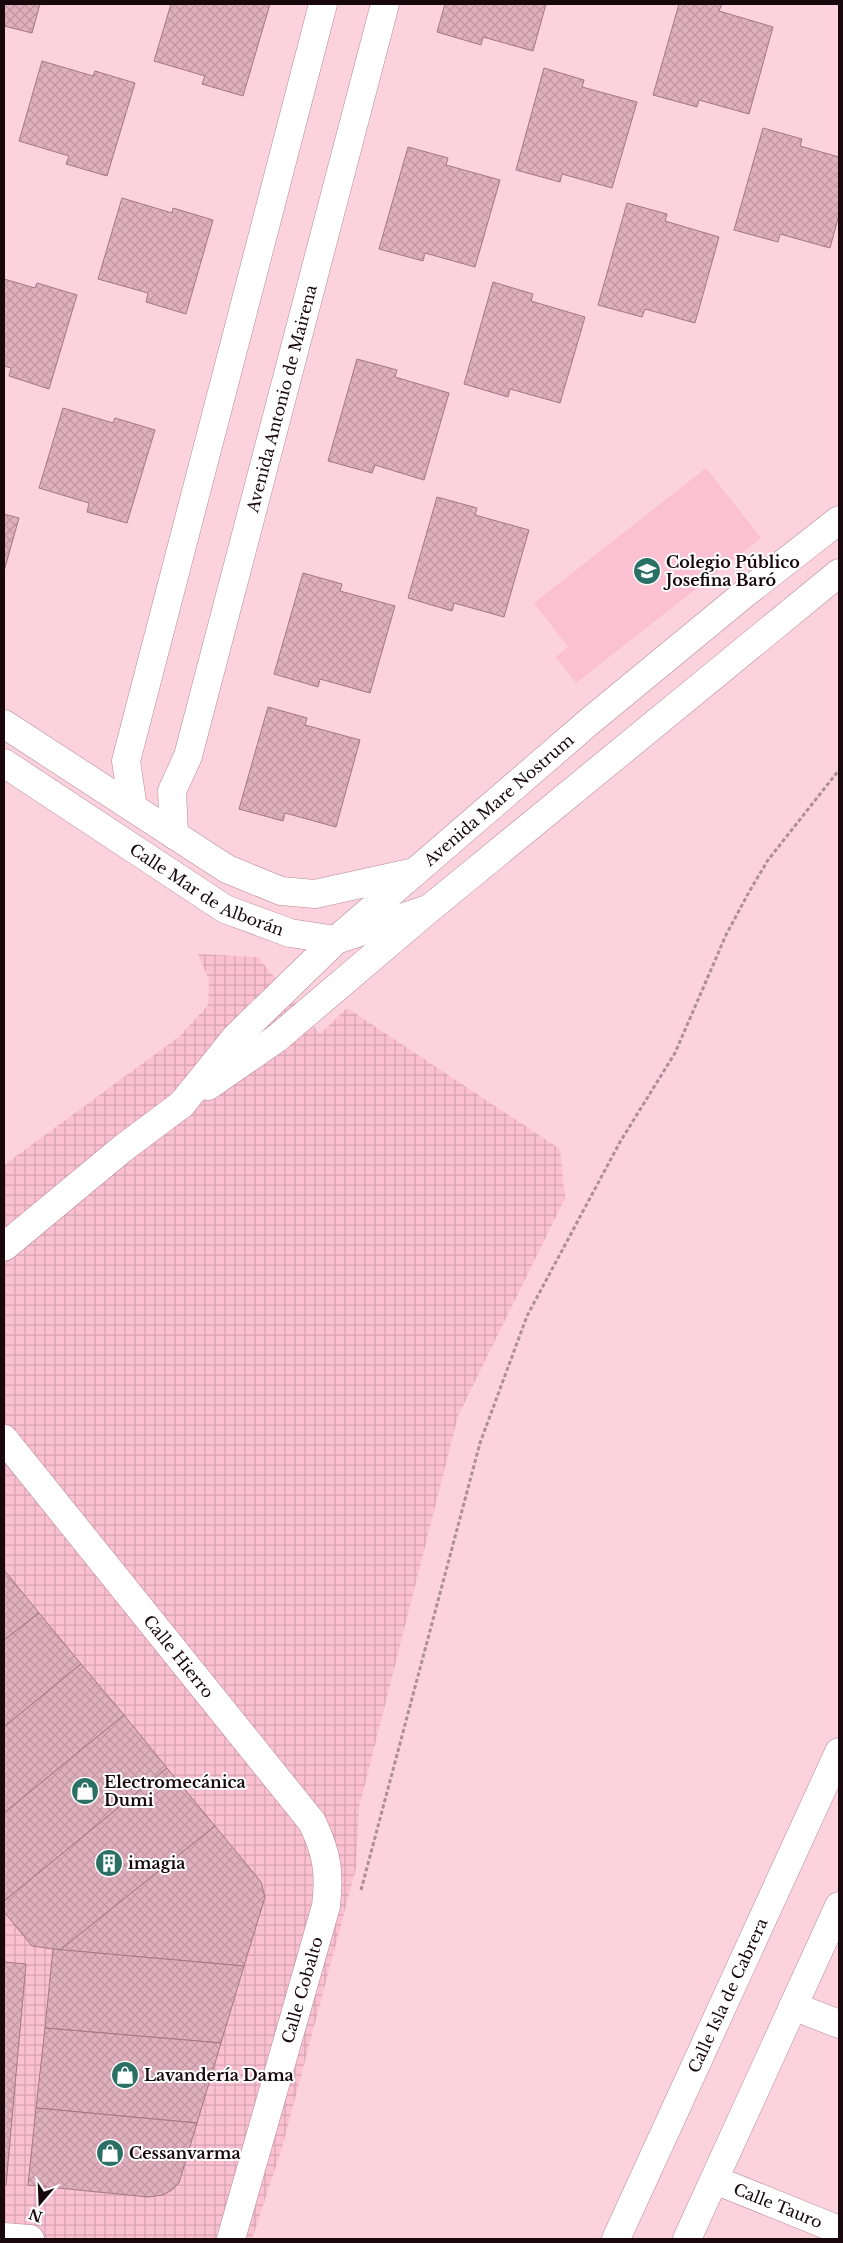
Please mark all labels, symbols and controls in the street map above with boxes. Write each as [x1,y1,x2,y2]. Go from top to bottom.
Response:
street label: Avenida Antonio de Mairena [242,283,321,515]
place label: Colegio Público Josefina Baró [663,552,800,590]
school or university icon: Colegio Público Josefina Baró [632,556,662,586]
street label: Avenida Mare Nostrum [419,730,578,871]
street label: Calle Mar de Alborán [126,839,287,940]
street label: Calle Hierro [139,1611,218,1702]
place label: Electromecánica Dumi [104,1772,246,1810]
shop icon: Electromecánica Dumi [70,1776,100,1806]
building icon: imagia [94,1848,124,1878]
place label: imagia [128,1853,185,1873]
street label: Calle Isla de Cabrera [683,1915,772,2076]
street label: Calle Cobalto [277,1934,327,2046]
shop icon: Lavandería Dama [110,2060,140,2090]
place label: Lavandería Dama [144,2065,294,2085]
shop icon: Cessanvarma [95,2138,125,2168]
place label: Cessanvarma [129,2143,241,2163]
north arrow [15,2178,65,2228]
street label: Calle Tauro [731,2179,825,2232]
text: N [27,2205,45,2226]

